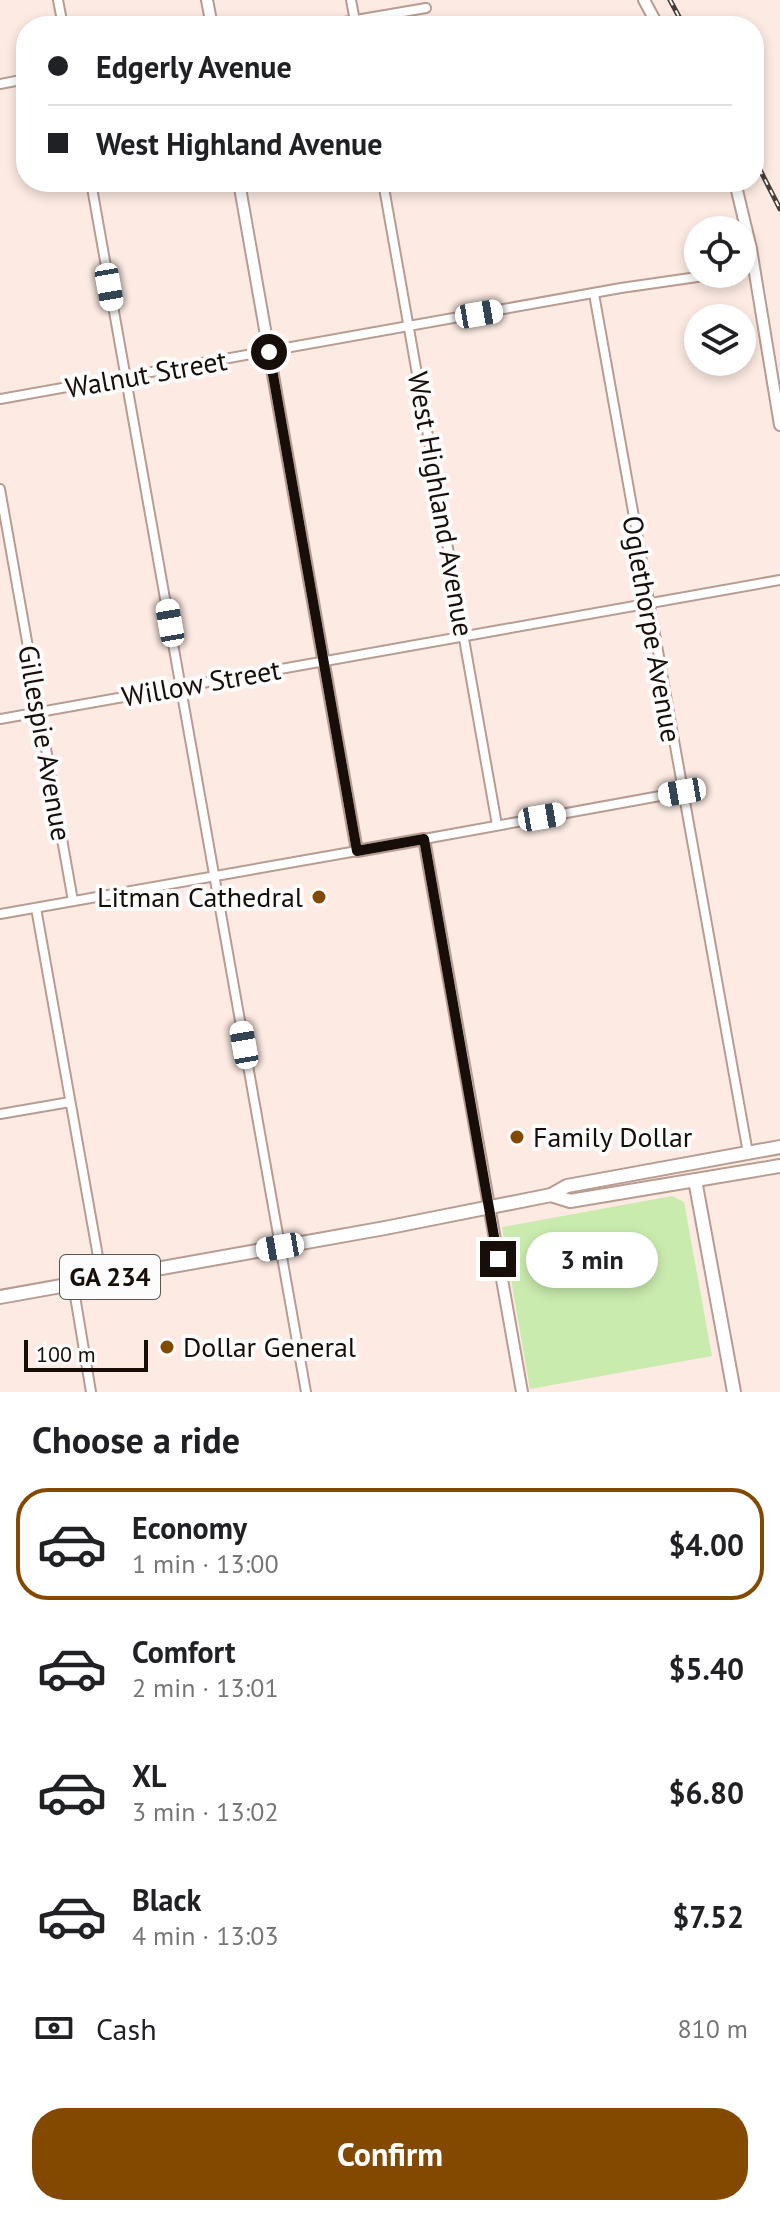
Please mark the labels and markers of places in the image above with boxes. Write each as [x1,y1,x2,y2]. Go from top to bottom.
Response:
place label: Litman Cathedral [97,878,303,915]
marker: Litman Cathedral [310,888,328,906]
place label: Family Dollar [533,1118,693,1155]
marker: Family Dollar [508,1128,526,1146]
place label: Dollar General [183,1328,356,1365]
marker: Dollar General [158,1338,176,1356]

